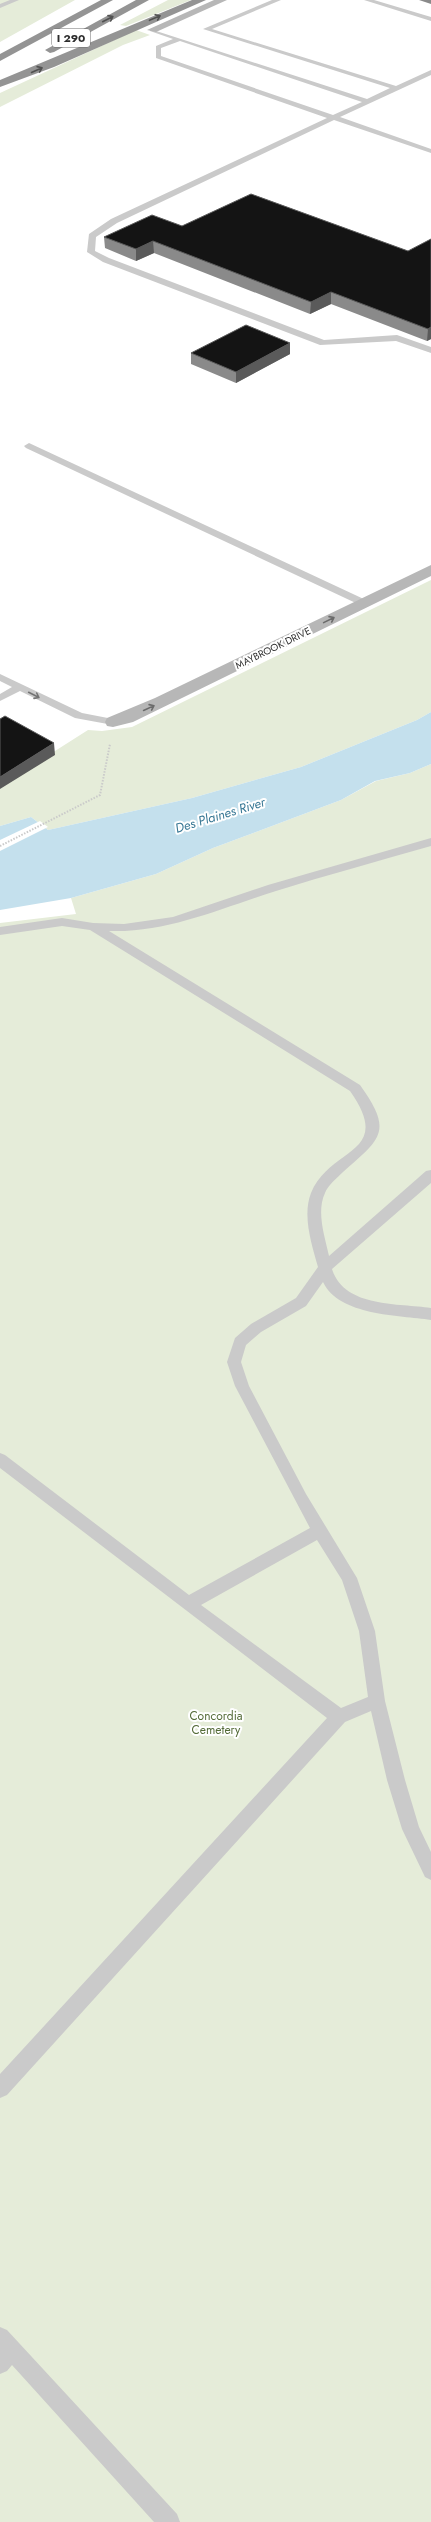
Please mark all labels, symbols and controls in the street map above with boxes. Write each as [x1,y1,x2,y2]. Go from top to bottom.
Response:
one-way arrow [101,14,113,22]
one-way arrow [149,14,161,21]
road number: I 290 [52,29,90,47]
one-way arrow [30,66,42,74]
one-way arrow [323,616,335,623]
street label: MAYBROOK DRIVE [233,623,313,673]
one-way arrow [28,692,40,700]
one-way arrow [143,704,155,711]
water label: Des Plaines River [173,792,268,838]
park label: Concordia Cemetery [189,1707,243,1739]

